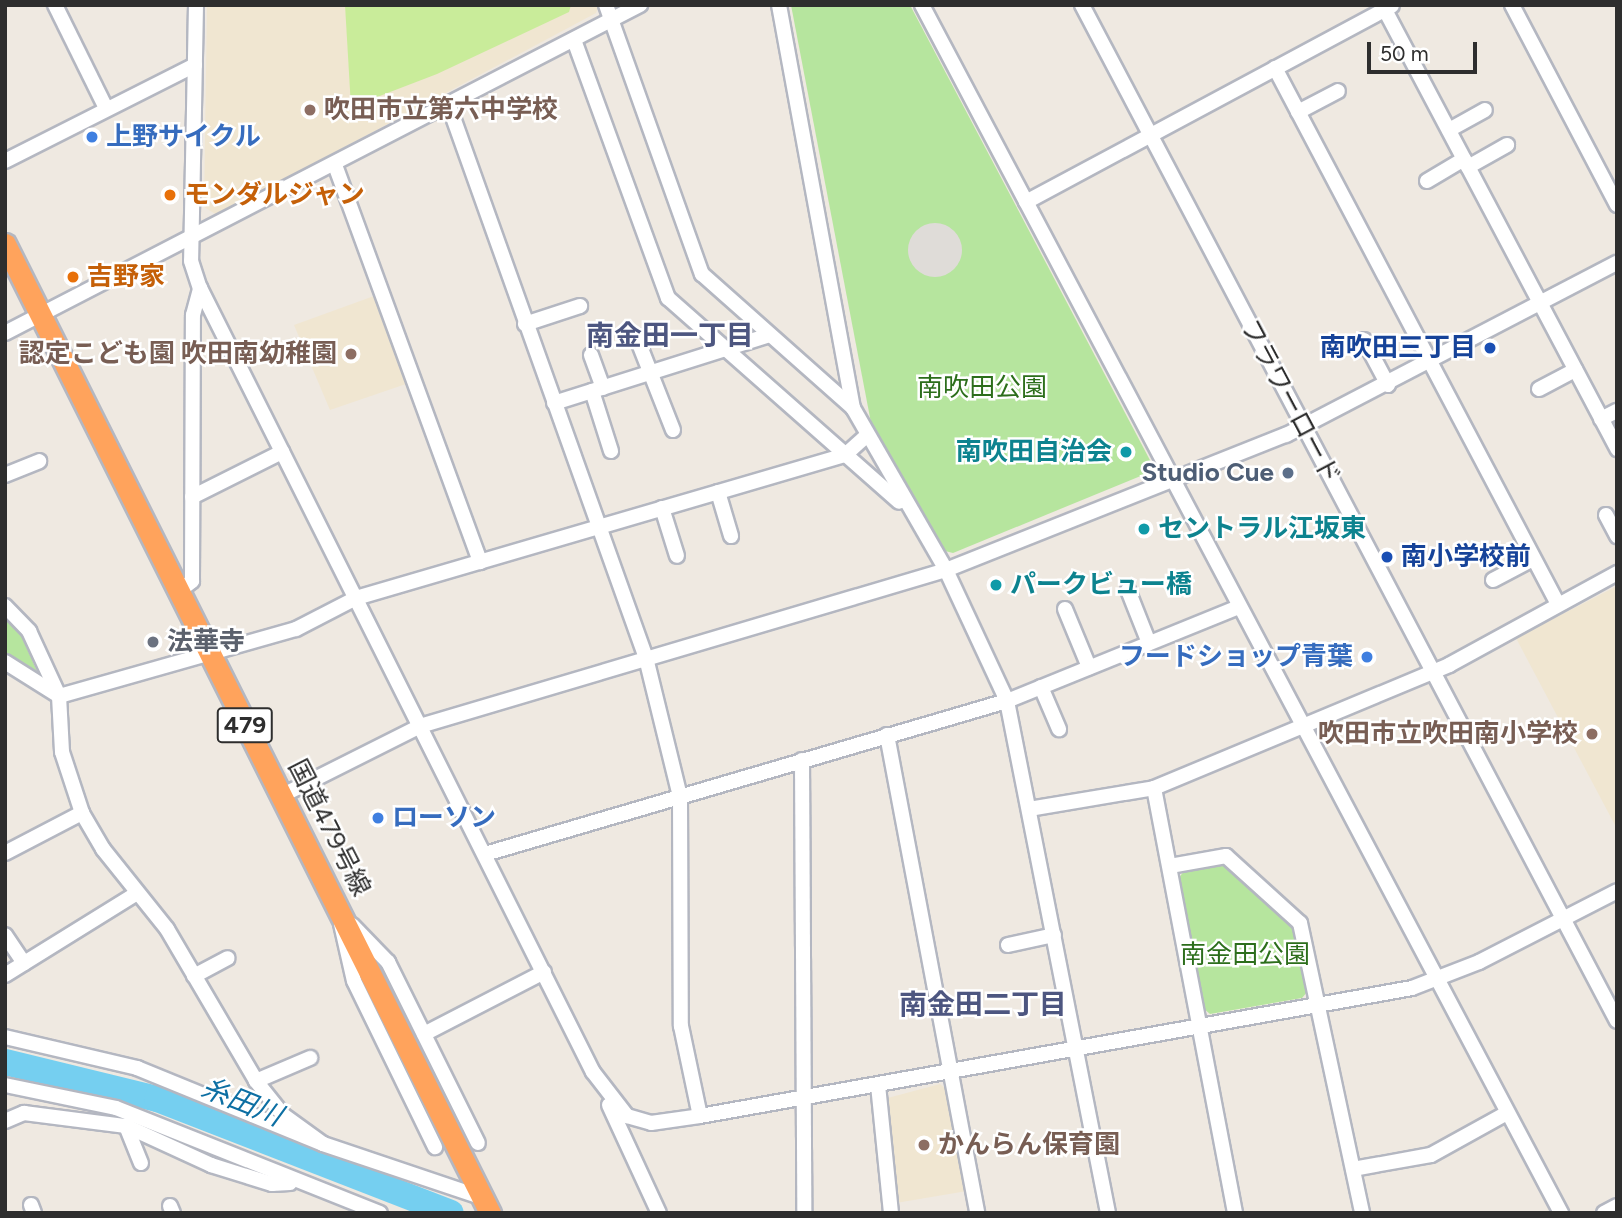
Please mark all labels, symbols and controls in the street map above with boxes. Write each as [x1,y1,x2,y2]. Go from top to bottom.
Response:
scale bar [1370,28,1480,72]
text: 50 m [1380,41,1429,66]
place label: 吹田市立第六中学校 [324,94,558,126]
marker: 吹田市立第六中学校 [302,102,318,118]
place label: 上野サイクル [106,121,262,153]
marker: 上野サイクル [84,129,100,145]
place label: モンダルジャン [184,179,366,211]
marker: モンダルジャン [162,187,178,203]
place label: 吉野家 [87,261,165,293]
marker: 吉野家 [65,269,81,285]
street label: フラワーロード [1234,314,1346,490]
district label: 南金田一丁目 [586,318,754,352]
place label: 南吹田三丁目 [1320,332,1476,364]
place label: 認定こども園 吹田南幼稚園 [19,338,337,370]
marker: 南吹田三丁目 [1482,340,1498,356]
marker: 認定こども園 吹田南幼稚園 [343,346,359,362]
park label: 南吹田公園 [917,372,1047,404]
place label: 南吹田自治会 [956,436,1112,468]
marker: 南吹田自治会 [1118,444,1134,460]
place label: Studio Cue [1141,457,1274,489]
marker: Studio Cue [1280,465,1296,481]
place label: セントラル江坂東 [1158,513,1366,545]
marker: セントラル江坂東 [1136,521,1152,537]
place label: 南小学校前 [1401,541,1531,573]
marker: 南小学校前 [1379,549,1395,565]
place label: パークビュー橋 [1010,569,1192,601]
marker: パークビュー橋 [988,577,1004,593]
place label: 法華寺 [167,626,245,658]
marker: 法華寺 [145,634,161,650]
place label: フードショップ青葉 [1119,641,1353,673]
marker: フードショップ青葉 [1359,649,1375,665]
road number: 479 [215,704,275,746]
place label: 吹田市立吹田南小学校 [1318,718,1578,750]
marker: 吹田市立吹田南小学校 [1584,726,1600,742]
street label: 国道479号線 [281,755,377,901]
place label: ローソン [392,802,496,834]
marker: ローソン [370,810,386,826]
park label: 南金田公園 [1180,939,1310,971]
district label: 南金田二丁目 [899,987,1067,1021]
water label: 糸田川 [197,1070,287,1132]
place label: かんらん保育園 [938,1129,1120,1161]
marker: かんらん保育園 [916,1137,932,1153]

